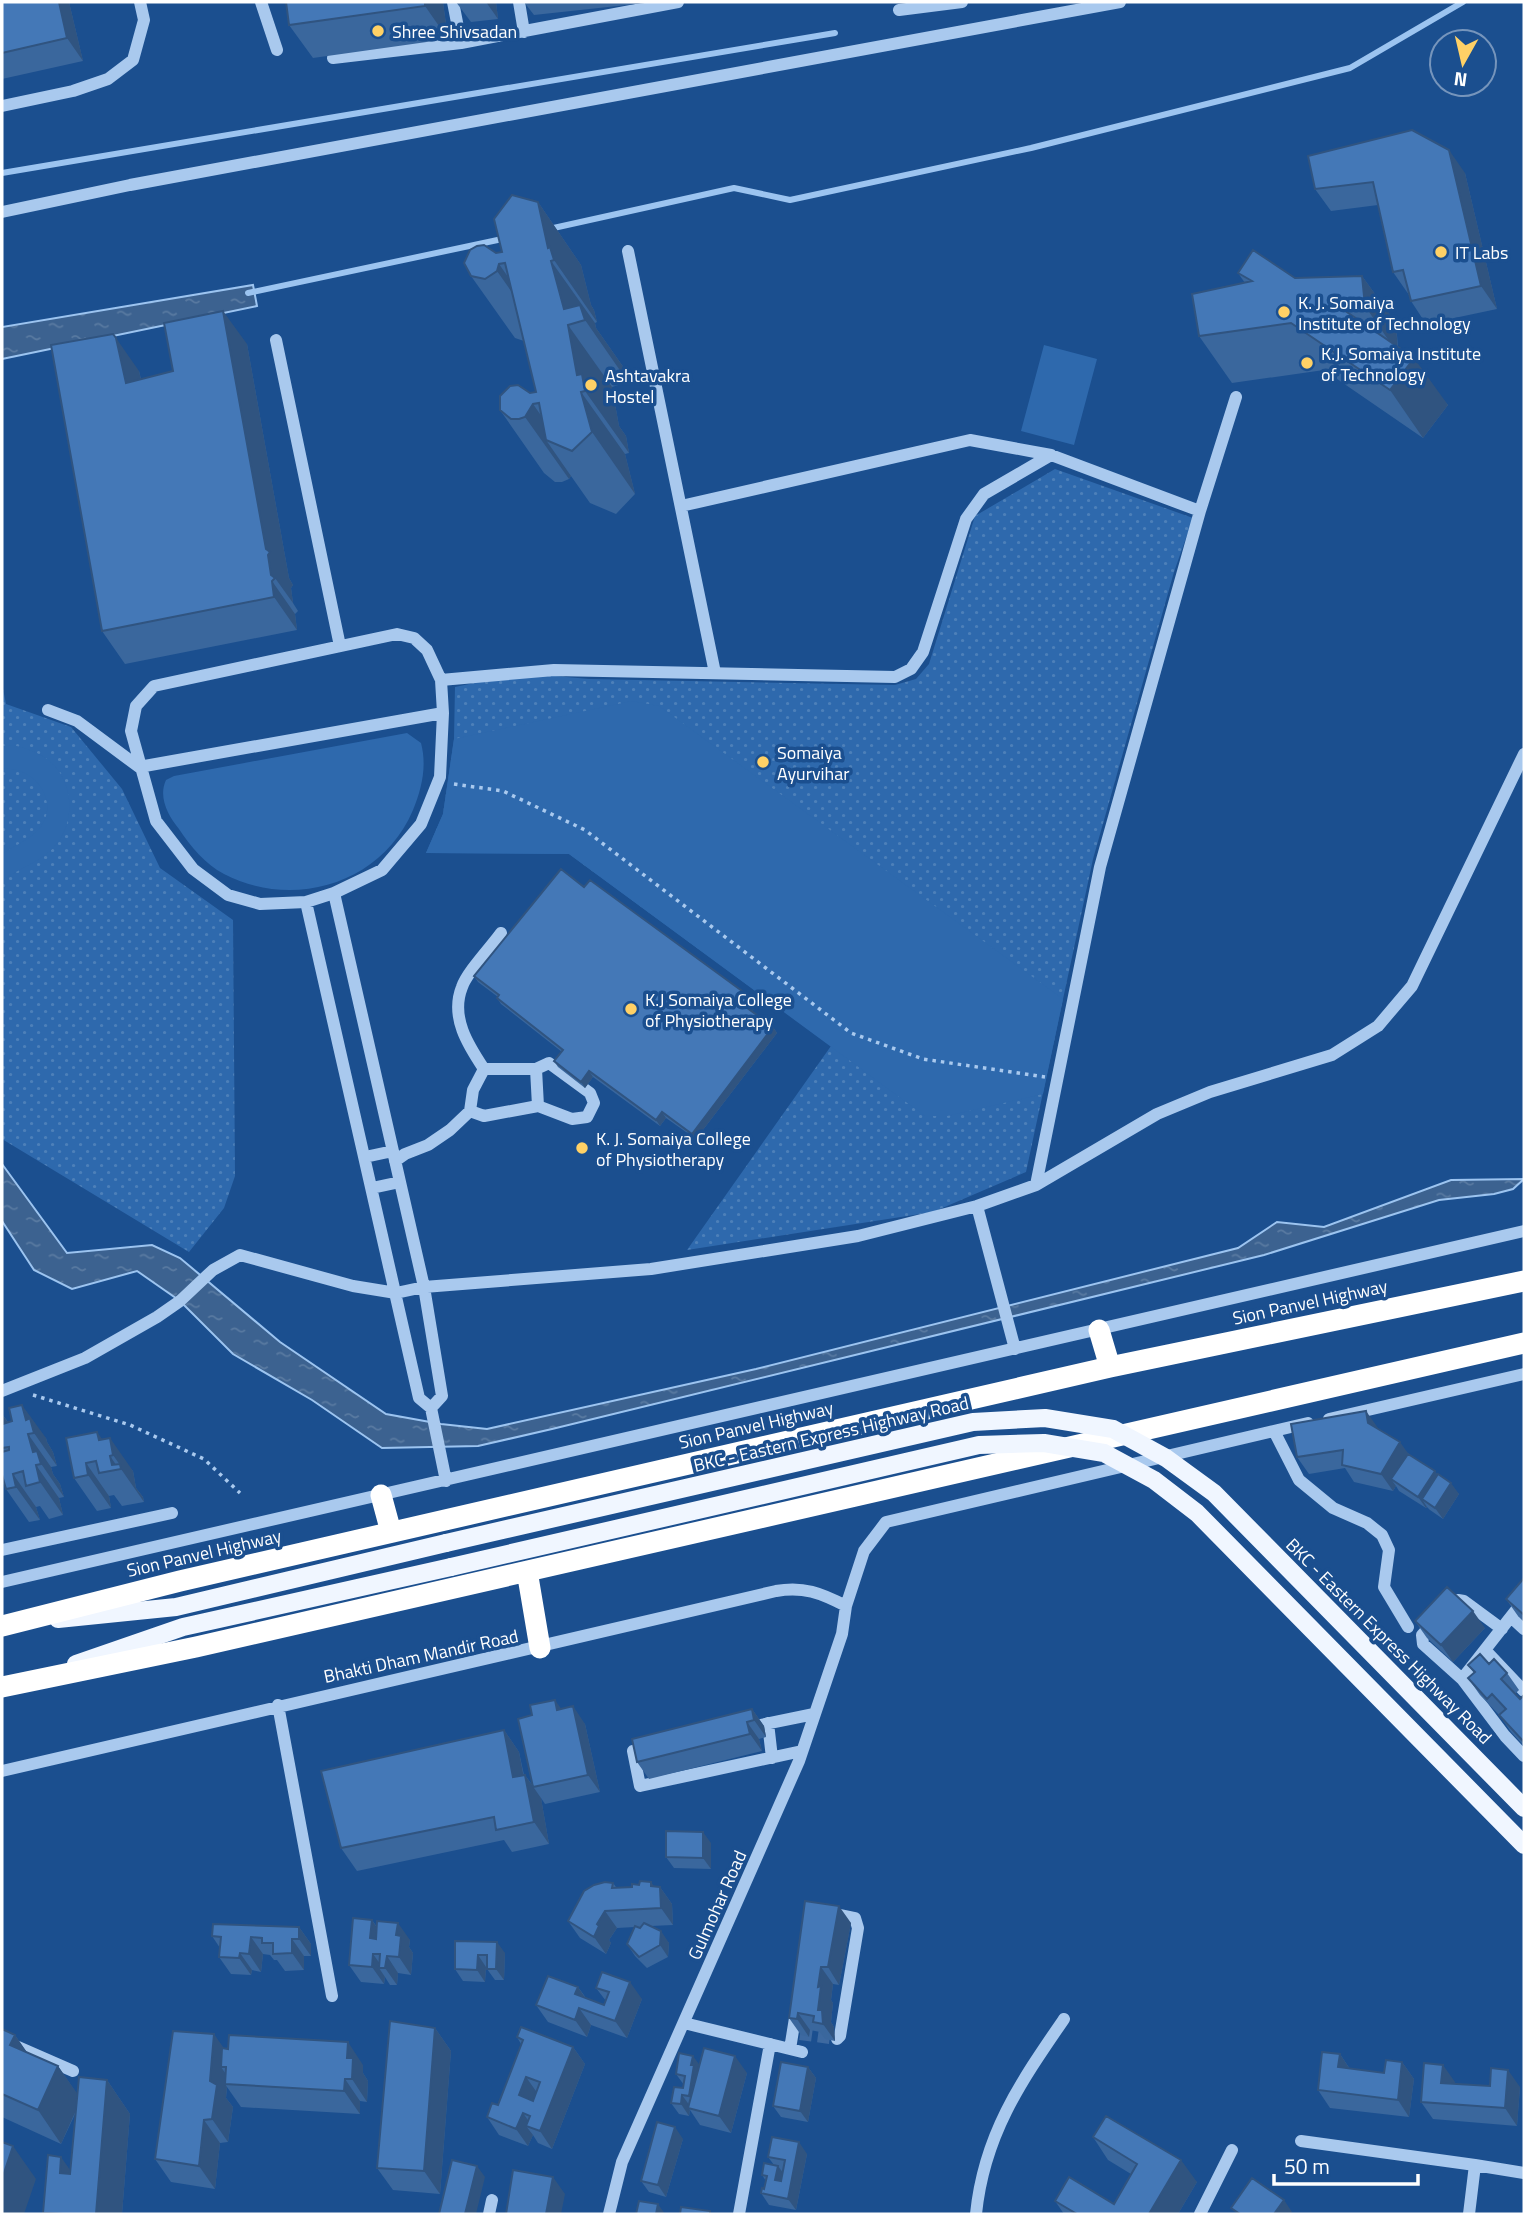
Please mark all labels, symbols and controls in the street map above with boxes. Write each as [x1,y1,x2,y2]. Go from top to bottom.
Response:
place label: Shree Shivsadan [392,18,517,45]
marker: Shree Shivsadan [370,23,386,39]
north arrow [1428,28,1498,98]
text: N [1452,65,1469,96]
place label: IT Labs [1455,239,1508,266]
marker: IT Labs [1433,244,1449,260]
place label: K. J. Somaiya Institute of Technology [1298,289,1471,337]
marker: K. J. Somaiya Institute of Technology [1276,304,1292,320]
place label: K.J. Somaiya Institute of Technology [1321,340,1481,388]
marker: K.J. Somaiya Institute of Technology [1299,355,1315,371]
place label: Ashtavakra Hostel [605,362,690,410]
marker: Ashtavakra Hostel [583,377,599,393]
place label: Somaiya Ayurvihar [777,739,849,787]
marker: Somaiya Ayurvihar [755,754,771,770]
place label: K.J Somaiya College of Physiotherapy [645,986,792,1034]
marker: K.J Somaiya College of Physiotherapy [623,1001,639,1017]
place label: K. J. Somaiya College of Physiotherapy [596,1125,751,1173]
marker: K. J. Somaiya College of Physiotherapy [574,1140,590,1156]
street label: Sion Panvel Highway [1230,1272,1390,1332]
street label: BKC - Eastern Express Highway Road [691,1389,971,1479]
street label: Sion Panvel Highway [676,1394,836,1456]
street label: Sion Panvel Highway [124,1522,284,1584]
street label: BKC - Eastern Express Highway Road [1280,1532,1498,1750]
street label: Bhakti Dham Mandir Road [321,1622,521,1690]
street label: Gulmohar Road [681,1846,753,1964]
scale bar [1274,2142,1418,2186]
text: 50 m [1284,2150,1330,2182]

